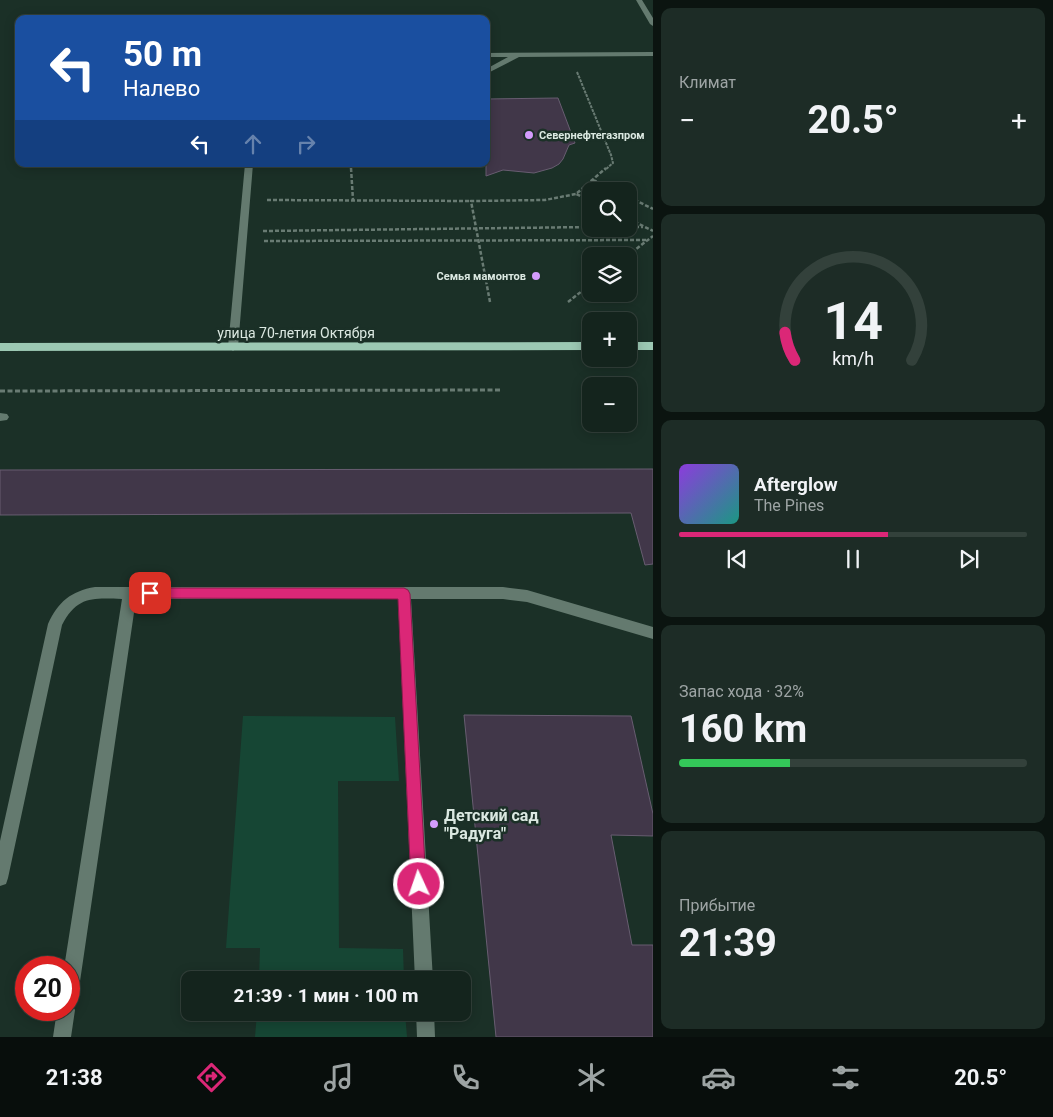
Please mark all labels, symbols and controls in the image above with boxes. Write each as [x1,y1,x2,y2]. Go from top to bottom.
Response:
text: 50 m [123,34,202,75]
icon: left [40,35,105,100]
text: Климат [679,73,736,92]
text: Налево [123,76,200,101]
text: 20.5° [807,98,899,142]
text: − [679,104,695,137]
text: + [1011,104,1027,137]
marker: Севернефтегазпром [523,129,535,141]
place label: Севернефтегазпром [539,129,645,142]
icon: left [186,130,214,158]
icon: ahead [239,130,267,158]
icon: right [292,130,320,158]
map controls [582,182,637,432]
button: search [582,182,637,237]
button: layers [582,247,637,302]
place label: Семья мамонтов [437,270,526,283]
marker: Семья мамонтов [530,270,542,282]
text: 14 [823,291,883,352]
button: + [582,312,637,367]
street label: улица 70-летия Октября [217,325,375,341]
text: km/h [832,348,874,369]
button: − [582,377,637,432]
text: Afterglow [754,473,838,496]
text: The Pines [754,496,824,515]
icon: previous [723,545,751,573]
icon: pause [839,545,867,573]
icon: next [955,545,983,573]
pin [129,572,171,614]
icon: arrive [136,579,164,607]
text: Запас хода · 32% [679,682,804,701]
text: 160 km [679,707,807,751]
place label: Детский сад "Радуга" [444,806,539,843]
marker: Детский сад "Радуга" [428,818,440,830]
position arrow [392,857,444,909]
text: Прибытие [679,896,755,915]
text: 21:39 [679,921,777,965]
speed limit sign: 20 [15,956,80,1021]
text: 21:39 · 1 мин · 100 m [234,984,418,1007]
icon: directions [194,1060,229,1095]
icon: music [321,1060,356,1095]
icon: phone [448,1060,483,1095]
icon: climate [574,1060,609,1095]
icon: car [701,1060,736,1095]
icon: filters [828,1060,863,1095]
text: 21:38 [46,1065,103,1090]
text: 20.5° [954,1065,1007,1090]

